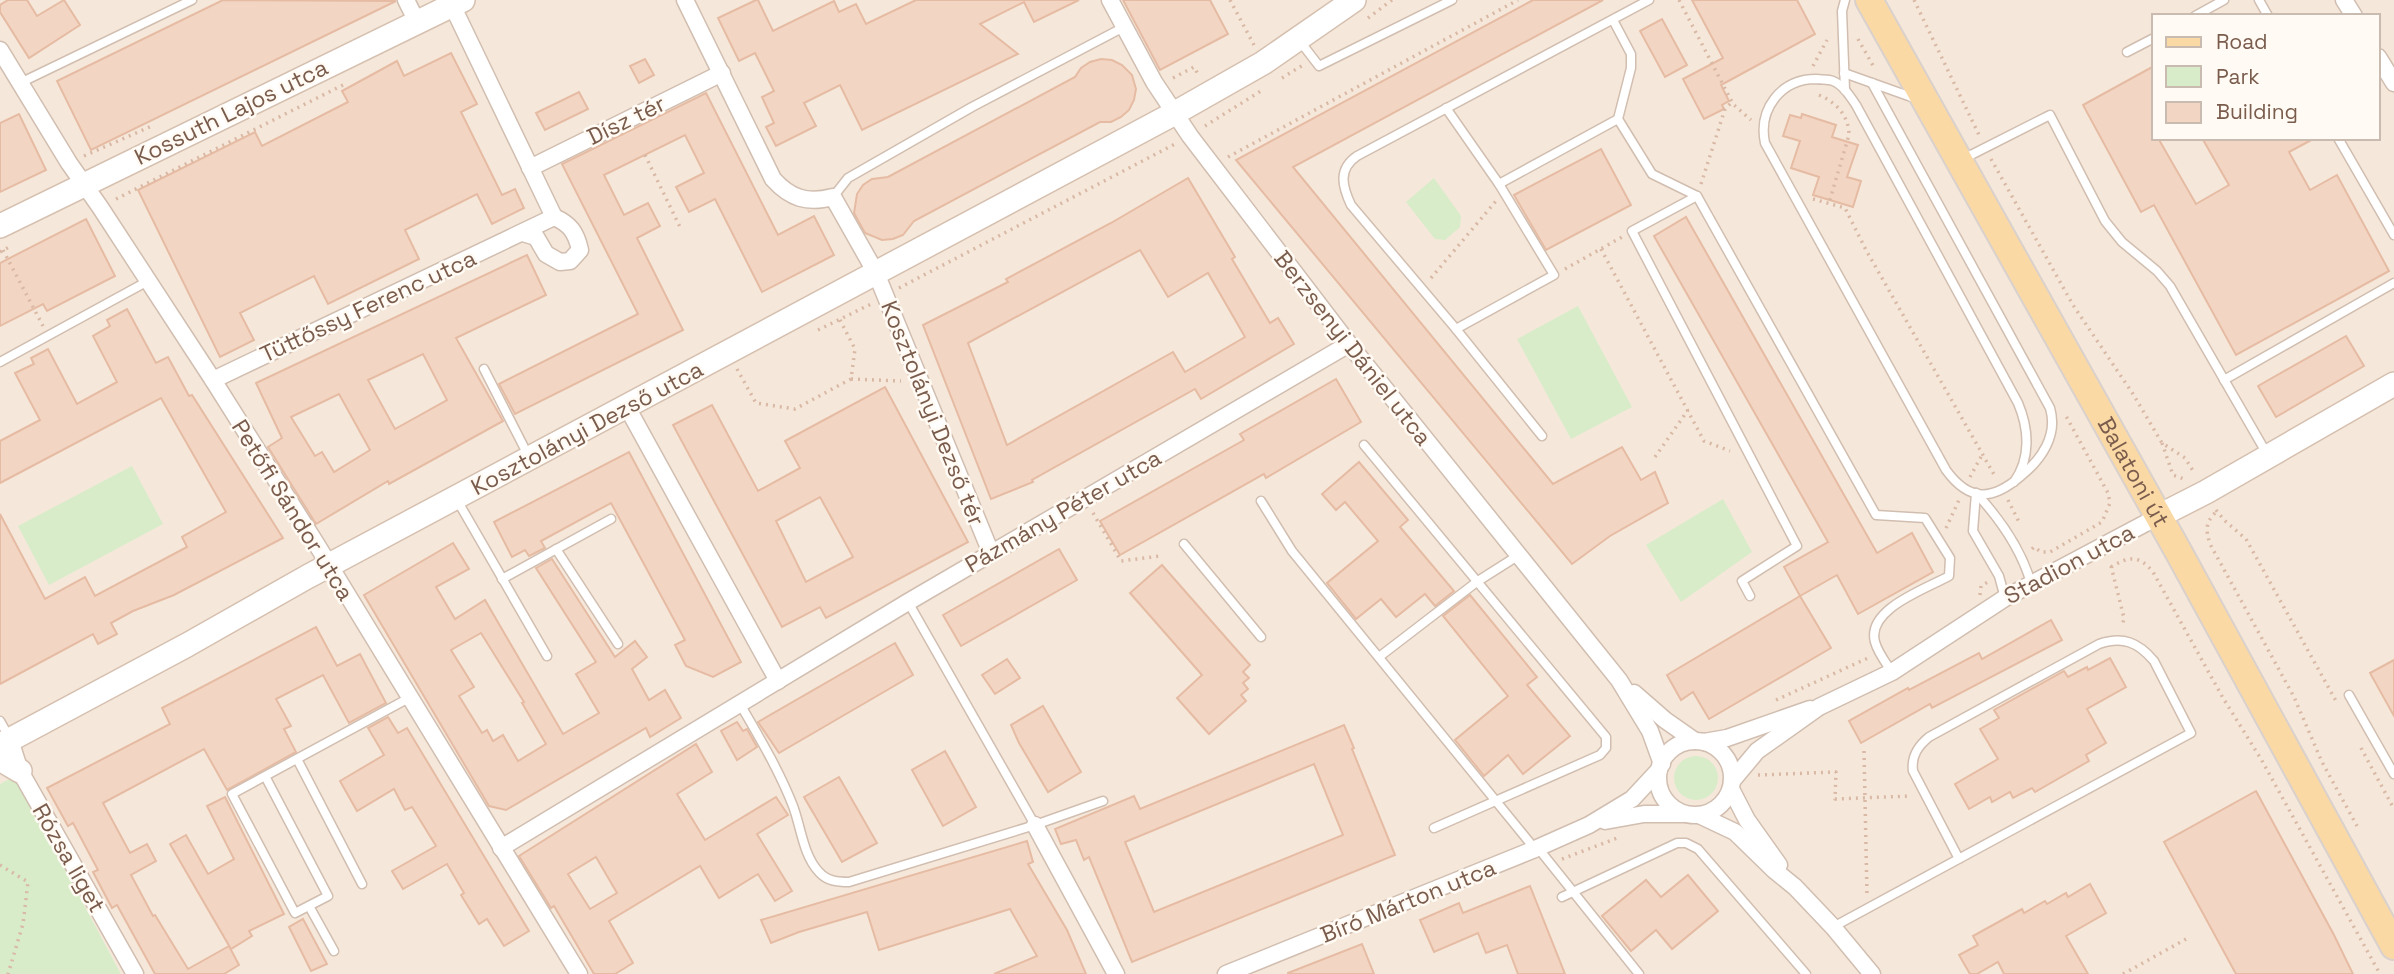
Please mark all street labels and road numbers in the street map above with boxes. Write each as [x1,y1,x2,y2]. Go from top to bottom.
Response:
street label: Kossuth Lajos utca [129,52,333,172]
street label: Dísz tér [582,88,670,152]
street label: Tüttőssy Ferenc utca [255,243,481,369]
street label: Berzsenyi Dániel utca [1268,244,1438,452]
street label: Kosztolányi Dezső tér [874,296,992,530]
street label: Kosztolányi Dezső utca [466,354,708,502]
street label: Balatoni út [2091,412,2176,532]
street label: Petőfi Sándor utca [225,414,361,606]
street label: Pázmány Péter utca [959,443,1167,579]
street label: Stadion utca [1999,517,2139,611]
street label: Rózsa liget [26,798,112,918]
street label: Bíró Márton utca [1316,852,1500,950]

